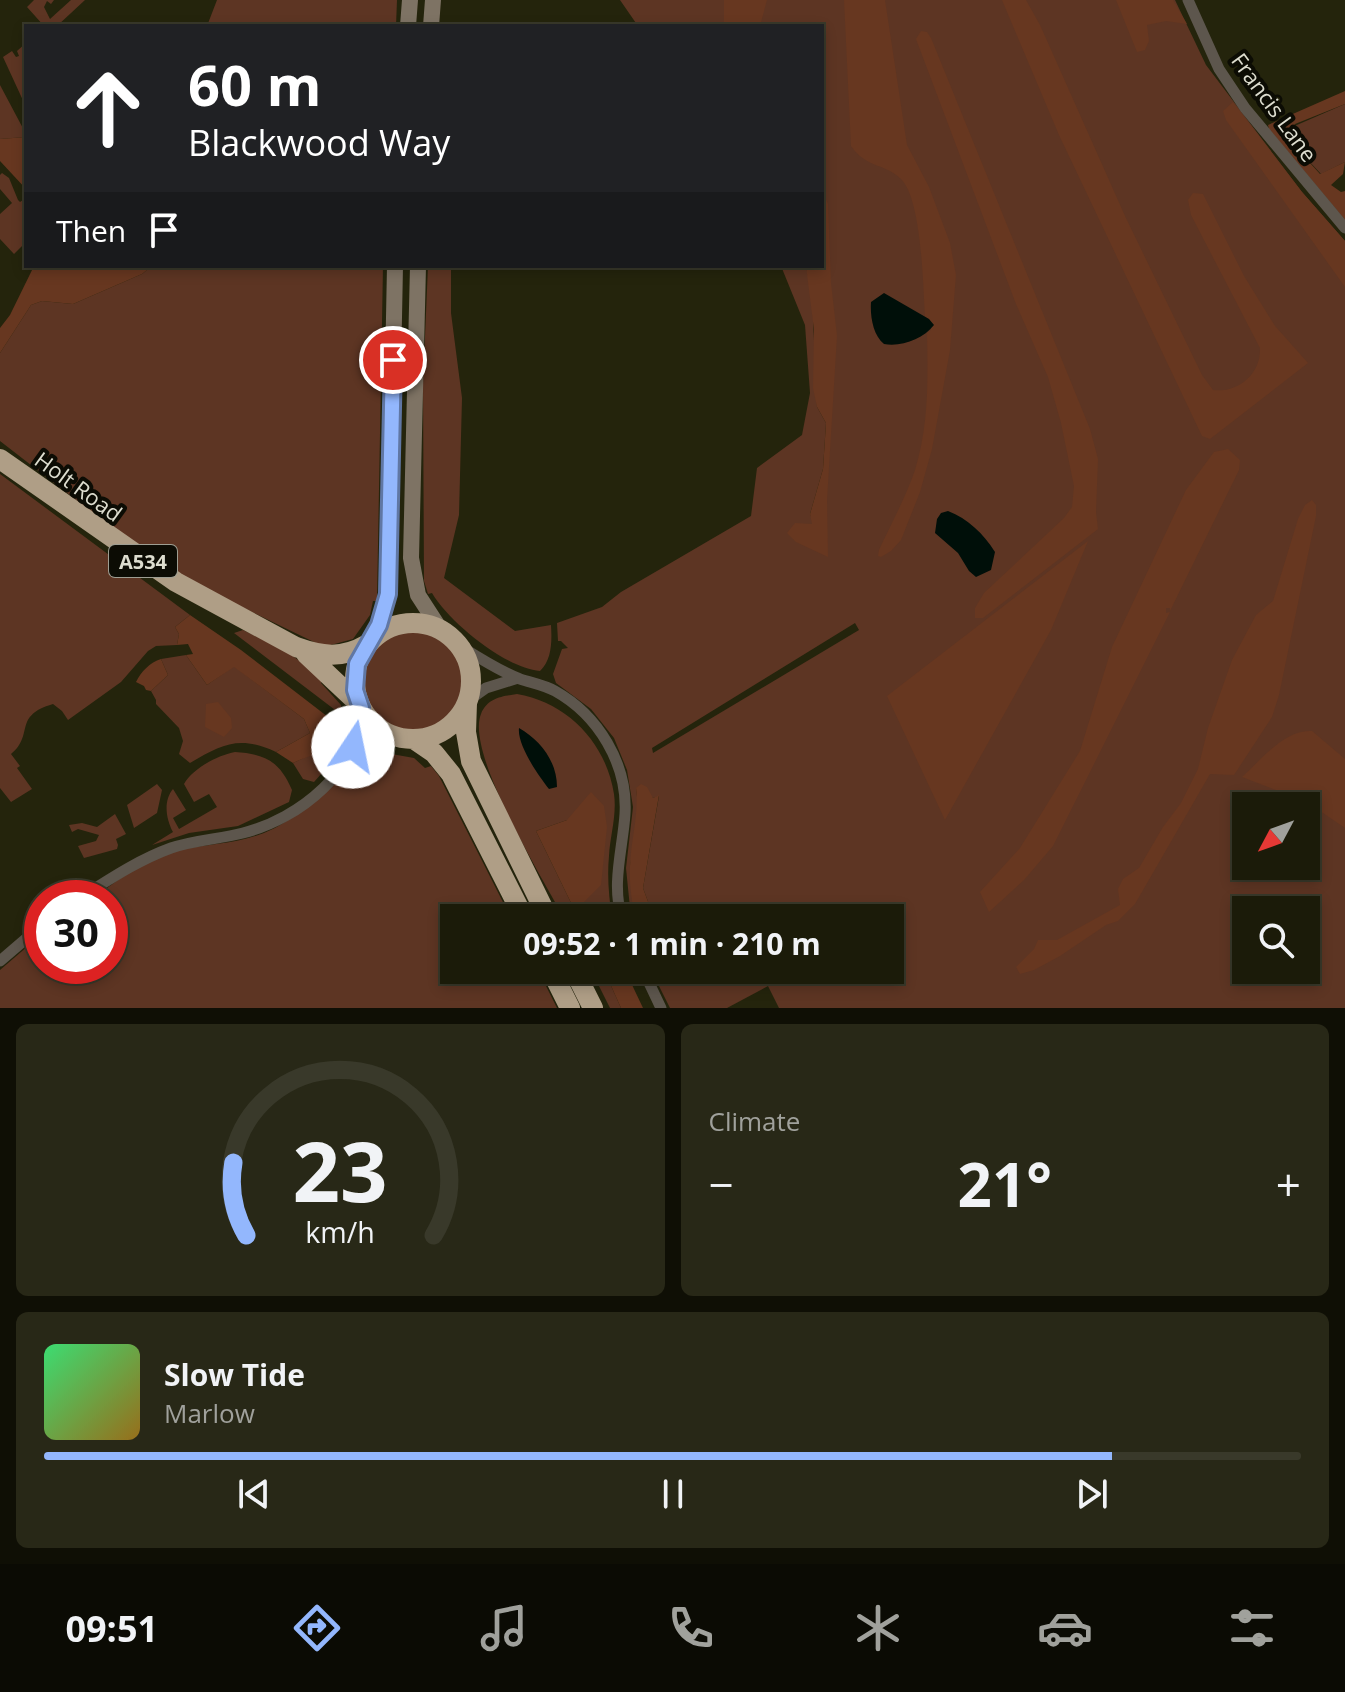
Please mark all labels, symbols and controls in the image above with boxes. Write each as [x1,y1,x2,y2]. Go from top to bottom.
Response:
text: 60 m [188,46,322,122]
street label: Francis Lane [1225,46,1325,168]
icon: ahead [56,56,160,160]
text: Blackwood Way [188,118,450,167]
icon: arrive [142,208,186,252]
text: Then [56,210,126,251]
pin [359,326,427,394]
icon: arrive [371,338,415,382]
street label: Holt Road [29,444,129,528]
road number: A534 [109,545,177,577]
position arrow [311,705,395,789]
north arrow [1232,792,1320,880]
map controls [1232,792,1320,984]
speed limit sign: 30 [24,880,128,984]
button: search [1232,896,1320,984]
text: 09:52 · 1 min · 210 m [523,923,821,964]
text: Climate [709,1103,800,1139]
text: 23 [293,1113,388,1226]
text: 21° [958,1143,1052,1225]
text: − [709,1154,734,1214]
text: + [1276,1154,1301,1214]
text: km/h [306,1212,375,1251]
text: Slow Tide [164,1354,305,1395]
text: Marlow [164,1395,255,1431]
icon: previous [232,1472,276,1516]
icon: pause [651,1472,695,1516]
icon: next [1070,1472,1114,1516]
icon: directions [289,1600,345,1656]
icon: music [476,1600,532,1656]
icon: phone [663,1600,719,1656]
icon: climate [850,1600,906,1656]
icon: car [1037,1600,1093,1656]
icon: filters [1224,1600,1280,1656]
text: 09:51 [65,1604,158,1653]

